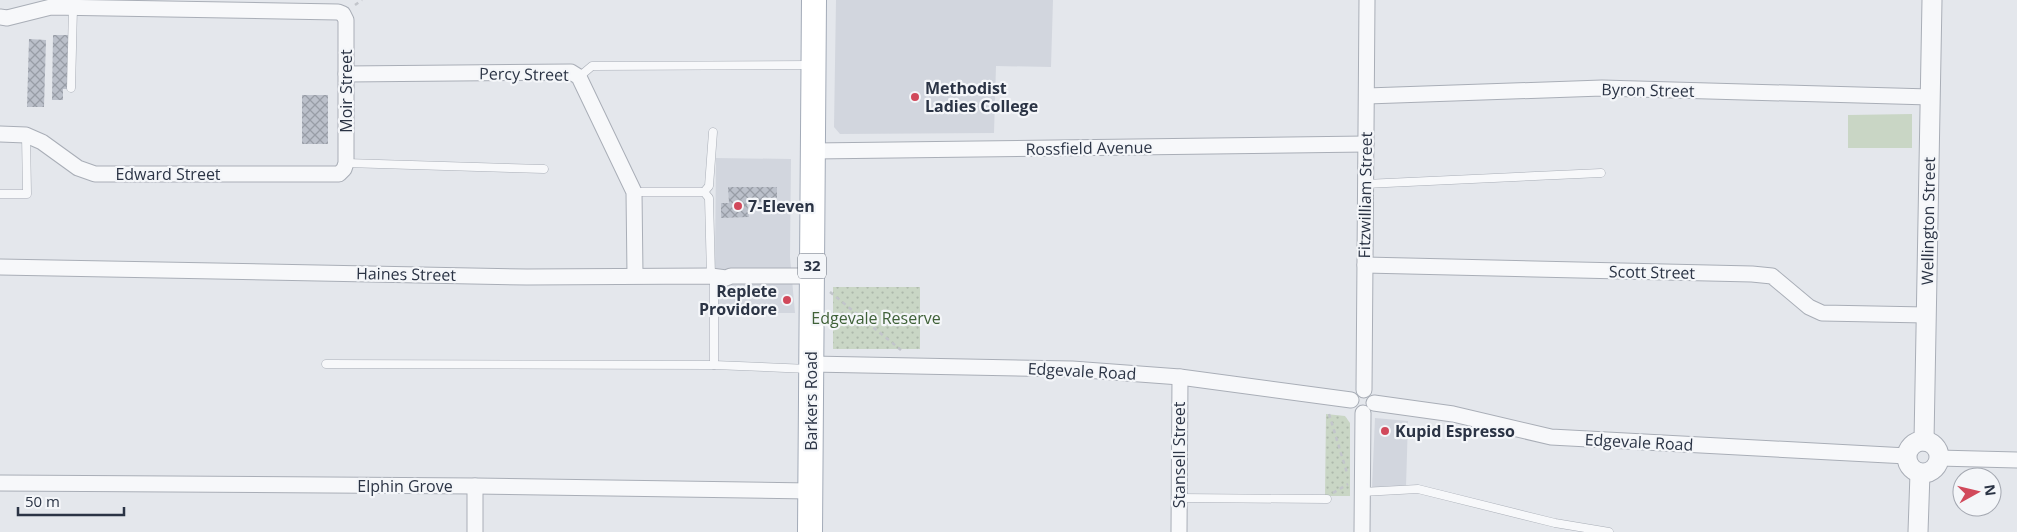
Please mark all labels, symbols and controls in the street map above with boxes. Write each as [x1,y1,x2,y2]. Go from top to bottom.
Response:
street label: Moir Street [335,49,357,133]
street label: Percy Street [479,62,569,86]
place label: Methodist Ladies College [925,77,1038,117]
street label: Byron Street [1601,78,1695,102]
marker: Methodist Ladies College [909,91,921,103]
street label: Fitzwilliam Street [1353,131,1377,258]
street label: Rossfield Avenue [1025,136,1153,160]
street label: Wellington Street [1916,156,1940,285]
street label: Edward Street [115,163,221,185]
place label: 7-Eleven [748,195,815,217]
marker: 7-Eleven [732,200,744,212]
road number: 32 [798,254,826,278]
street label: Scott Street [1609,260,1696,284]
street label: Haines Street [356,262,456,286]
place label: Replete Providore [699,280,777,320]
marker: Replete Providore [781,294,793,306]
park label: Edgevale Reserve [811,307,941,329]
street label: Barkers Road [800,351,822,451]
street label: Edgevale Road [1027,357,1137,385]
street label: Stansell Street [1168,401,1190,508]
place label: Kupid Espresso [1395,420,1515,442]
marker: Kupid Espresso [1379,425,1391,437]
street label: Edgevale Road [1584,428,1694,456]
north arrow [1952,467,2002,517]
street label: Elphin Grove [357,475,453,497]
text: N [1980,483,2001,497]
scale bar [18,484,124,516]
text: 50 m [25,491,60,511]

